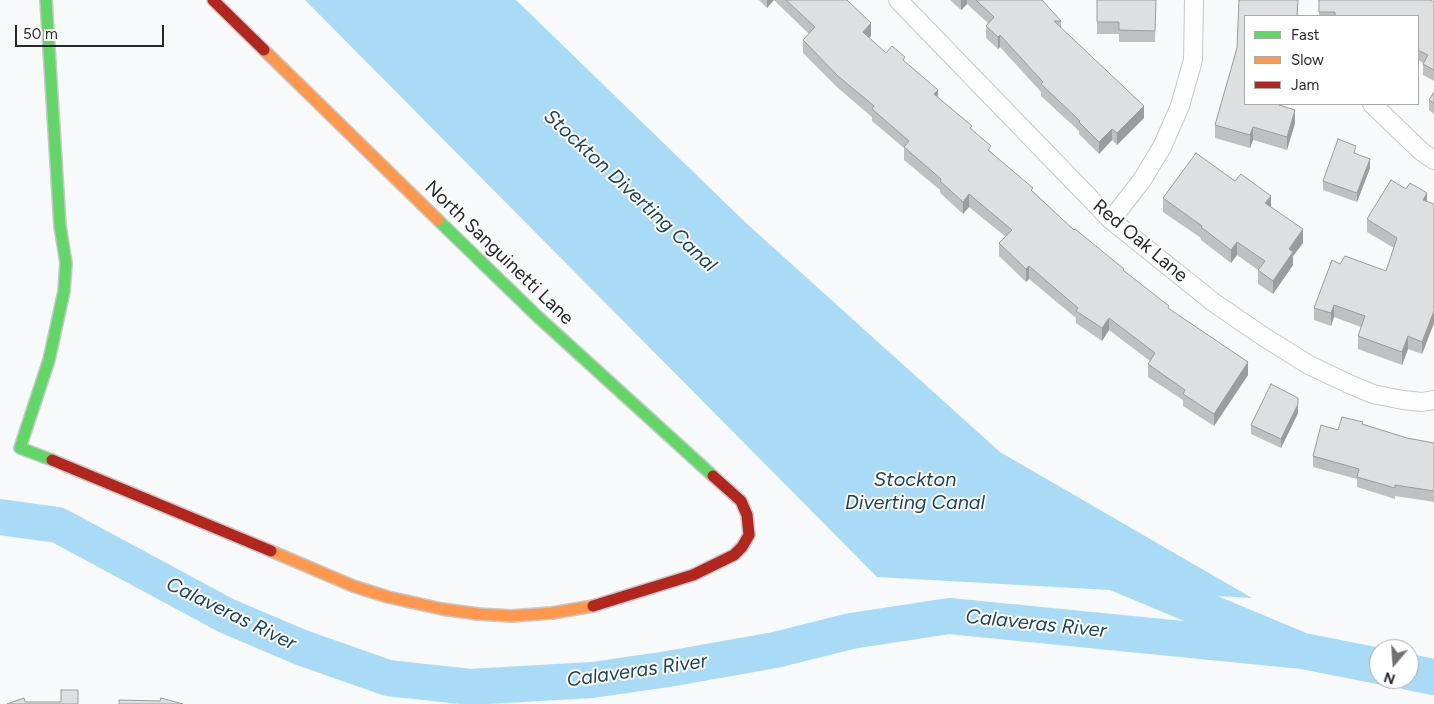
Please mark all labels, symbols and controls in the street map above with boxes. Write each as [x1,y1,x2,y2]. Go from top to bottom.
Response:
scale bar [18,15,166,47]
legend [1244,15,1419,105]
text: 50 m [23,25,58,43]
text: Fast [1291,26,1319,44]
text: Slow [1291,51,1324,69]
text: Jam [1291,76,1319,94]
water label: Stockton Diverting Canal [539,105,721,277]
street label: North Sanguinetti Lane [420,176,578,330]
street label: Red Oak Lane [1088,195,1192,287]
water label: Stockton Diverting Canal [845,468,985,515]
water label: Calaveras River [162,572,300,656]
water label: Calaveras River [964,605,1108,643]
north arrow [1369,639,1419,689]
water label: Calaveras River [565,649,709,693]
text: N [1382,668,1397,688]

